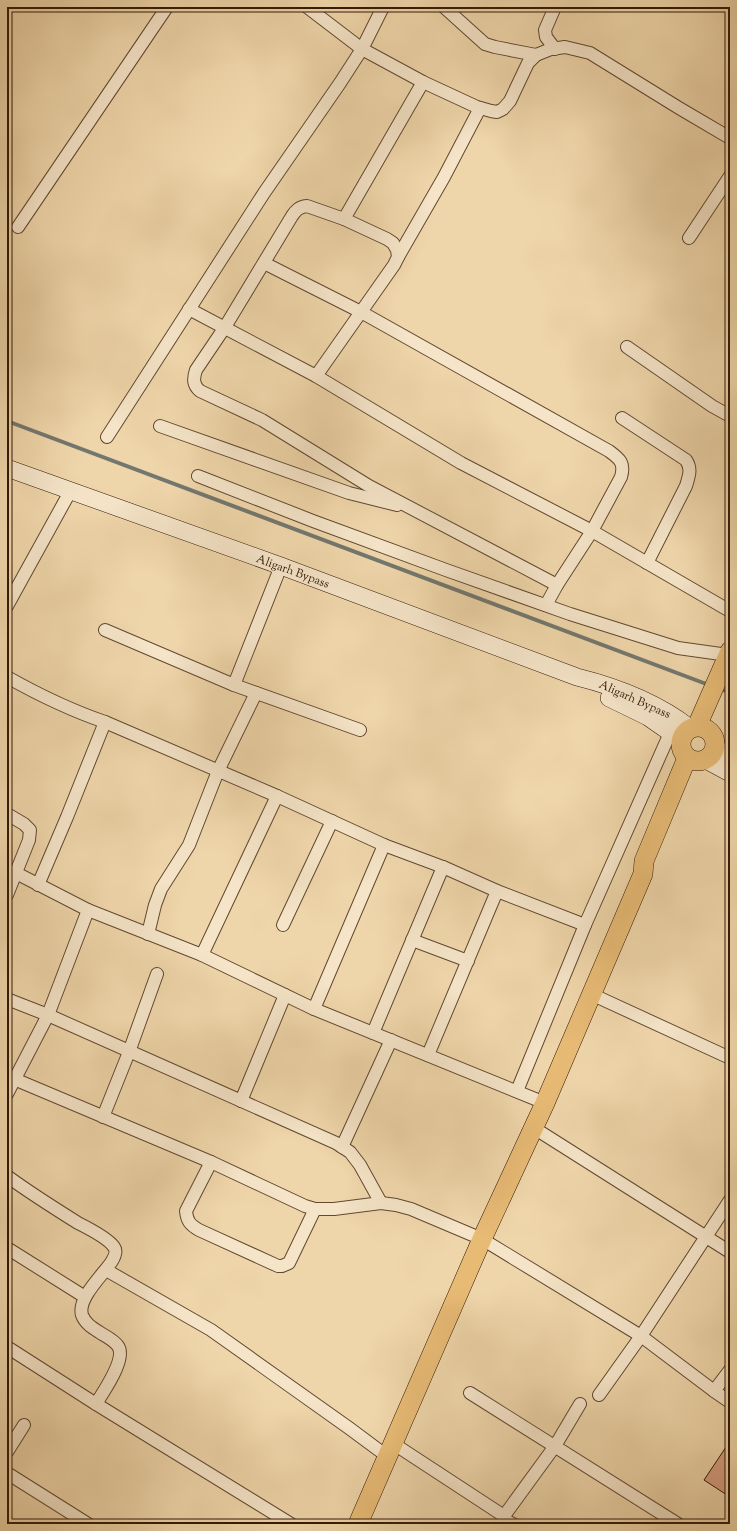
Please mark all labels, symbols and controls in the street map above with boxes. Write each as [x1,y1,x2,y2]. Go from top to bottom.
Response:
street label: Aligarh Bypass [253,550,332,594]
street label: Aligarh Bypass [596,676,674,724]

